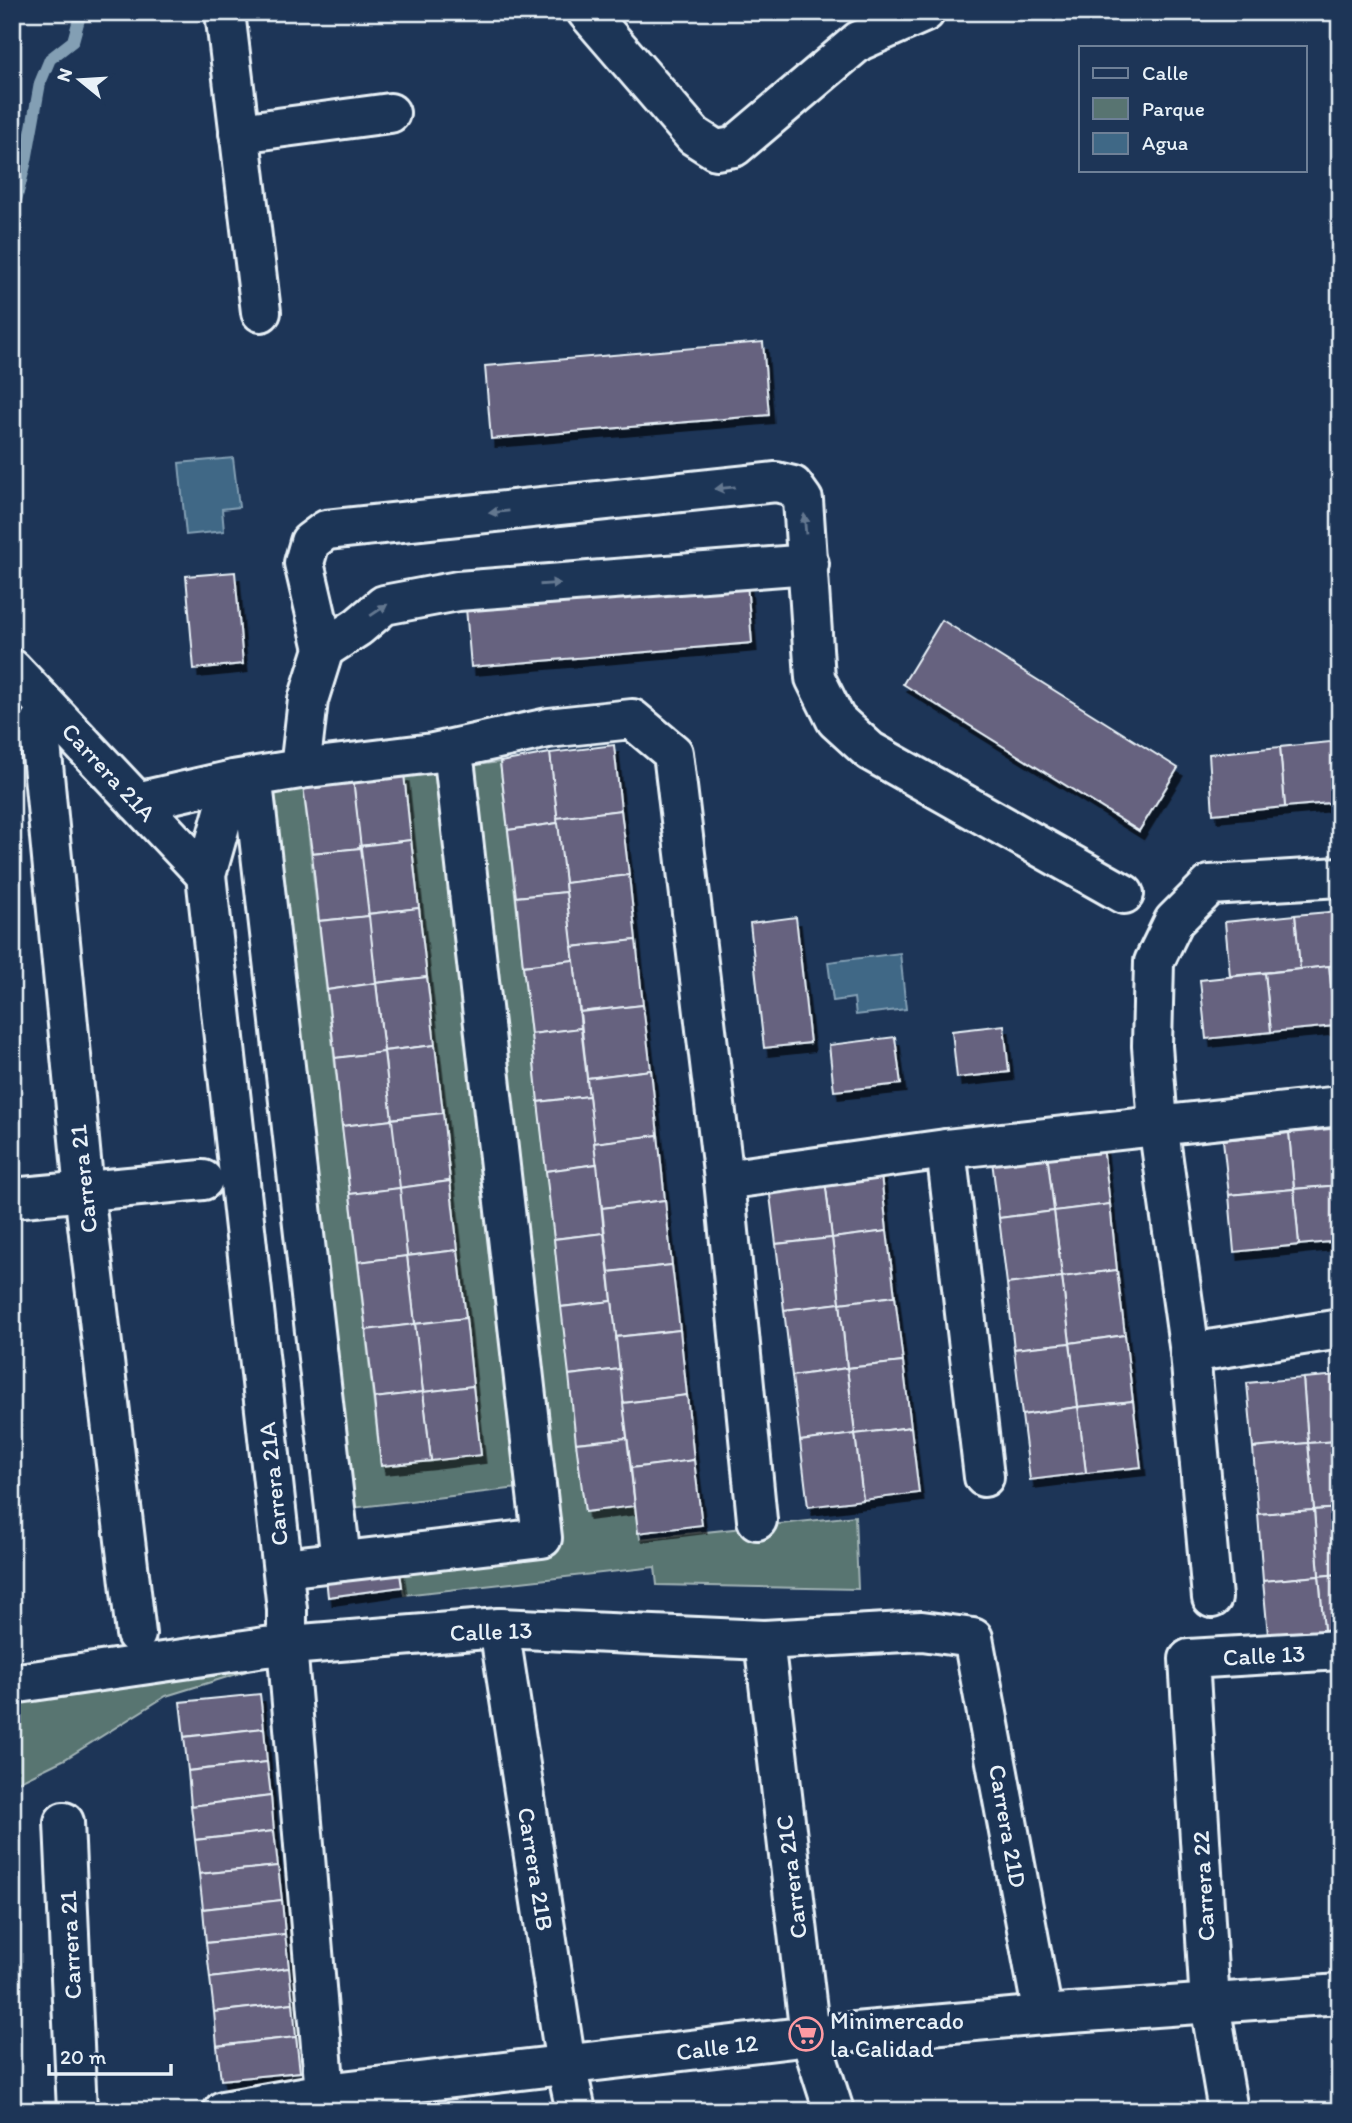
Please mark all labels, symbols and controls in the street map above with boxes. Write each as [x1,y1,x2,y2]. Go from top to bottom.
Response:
north arrow [46,46,116,116]
legend [1079,46,1306,172]
text: Calle [1142,60,1188,85]
text: N [51,65,77,85]
text: Parque [1142,96,1205,121]
text: Agua [1142,130,1188,155]
one-way arrow [714,482,736,493]
one-way arrow [488,506,510,517]
one-way arrow [799,512,810,534]
one-way arrow [539,578,561,589]
one-way arrow [369,604,389,617]
street label: Carrera 21A [56,717,162,827]
street label: Carrera 21 [63,1123,103,1235]
street label: Carrera 21A [252,1421,294,1547]
street label: Calle 13 [449,1615,533,1647]
street label: Calle 13 [1222,1638,1306,1672]
street label: Carrera 21D [983,1762,1033,1890]
street label: Carrera 21B [512,1805,560,1933]
street label: Carrera 21C [769,1813,813,1941]
street label: Carrera 22 [1186,1830,1220,1942]
street label: Carrera 21 [53,1890,87,2000]
place label: Minimercado la Calidad [830,2006,964,2063]
supermarket icon: Minimercado la Calidad [787,2015,825,2053]
street label: Calle 12 [674,2028,760,2066]
scale bar [49,2032,172,2076]
text: 20 m [60,2044,107,2069]

